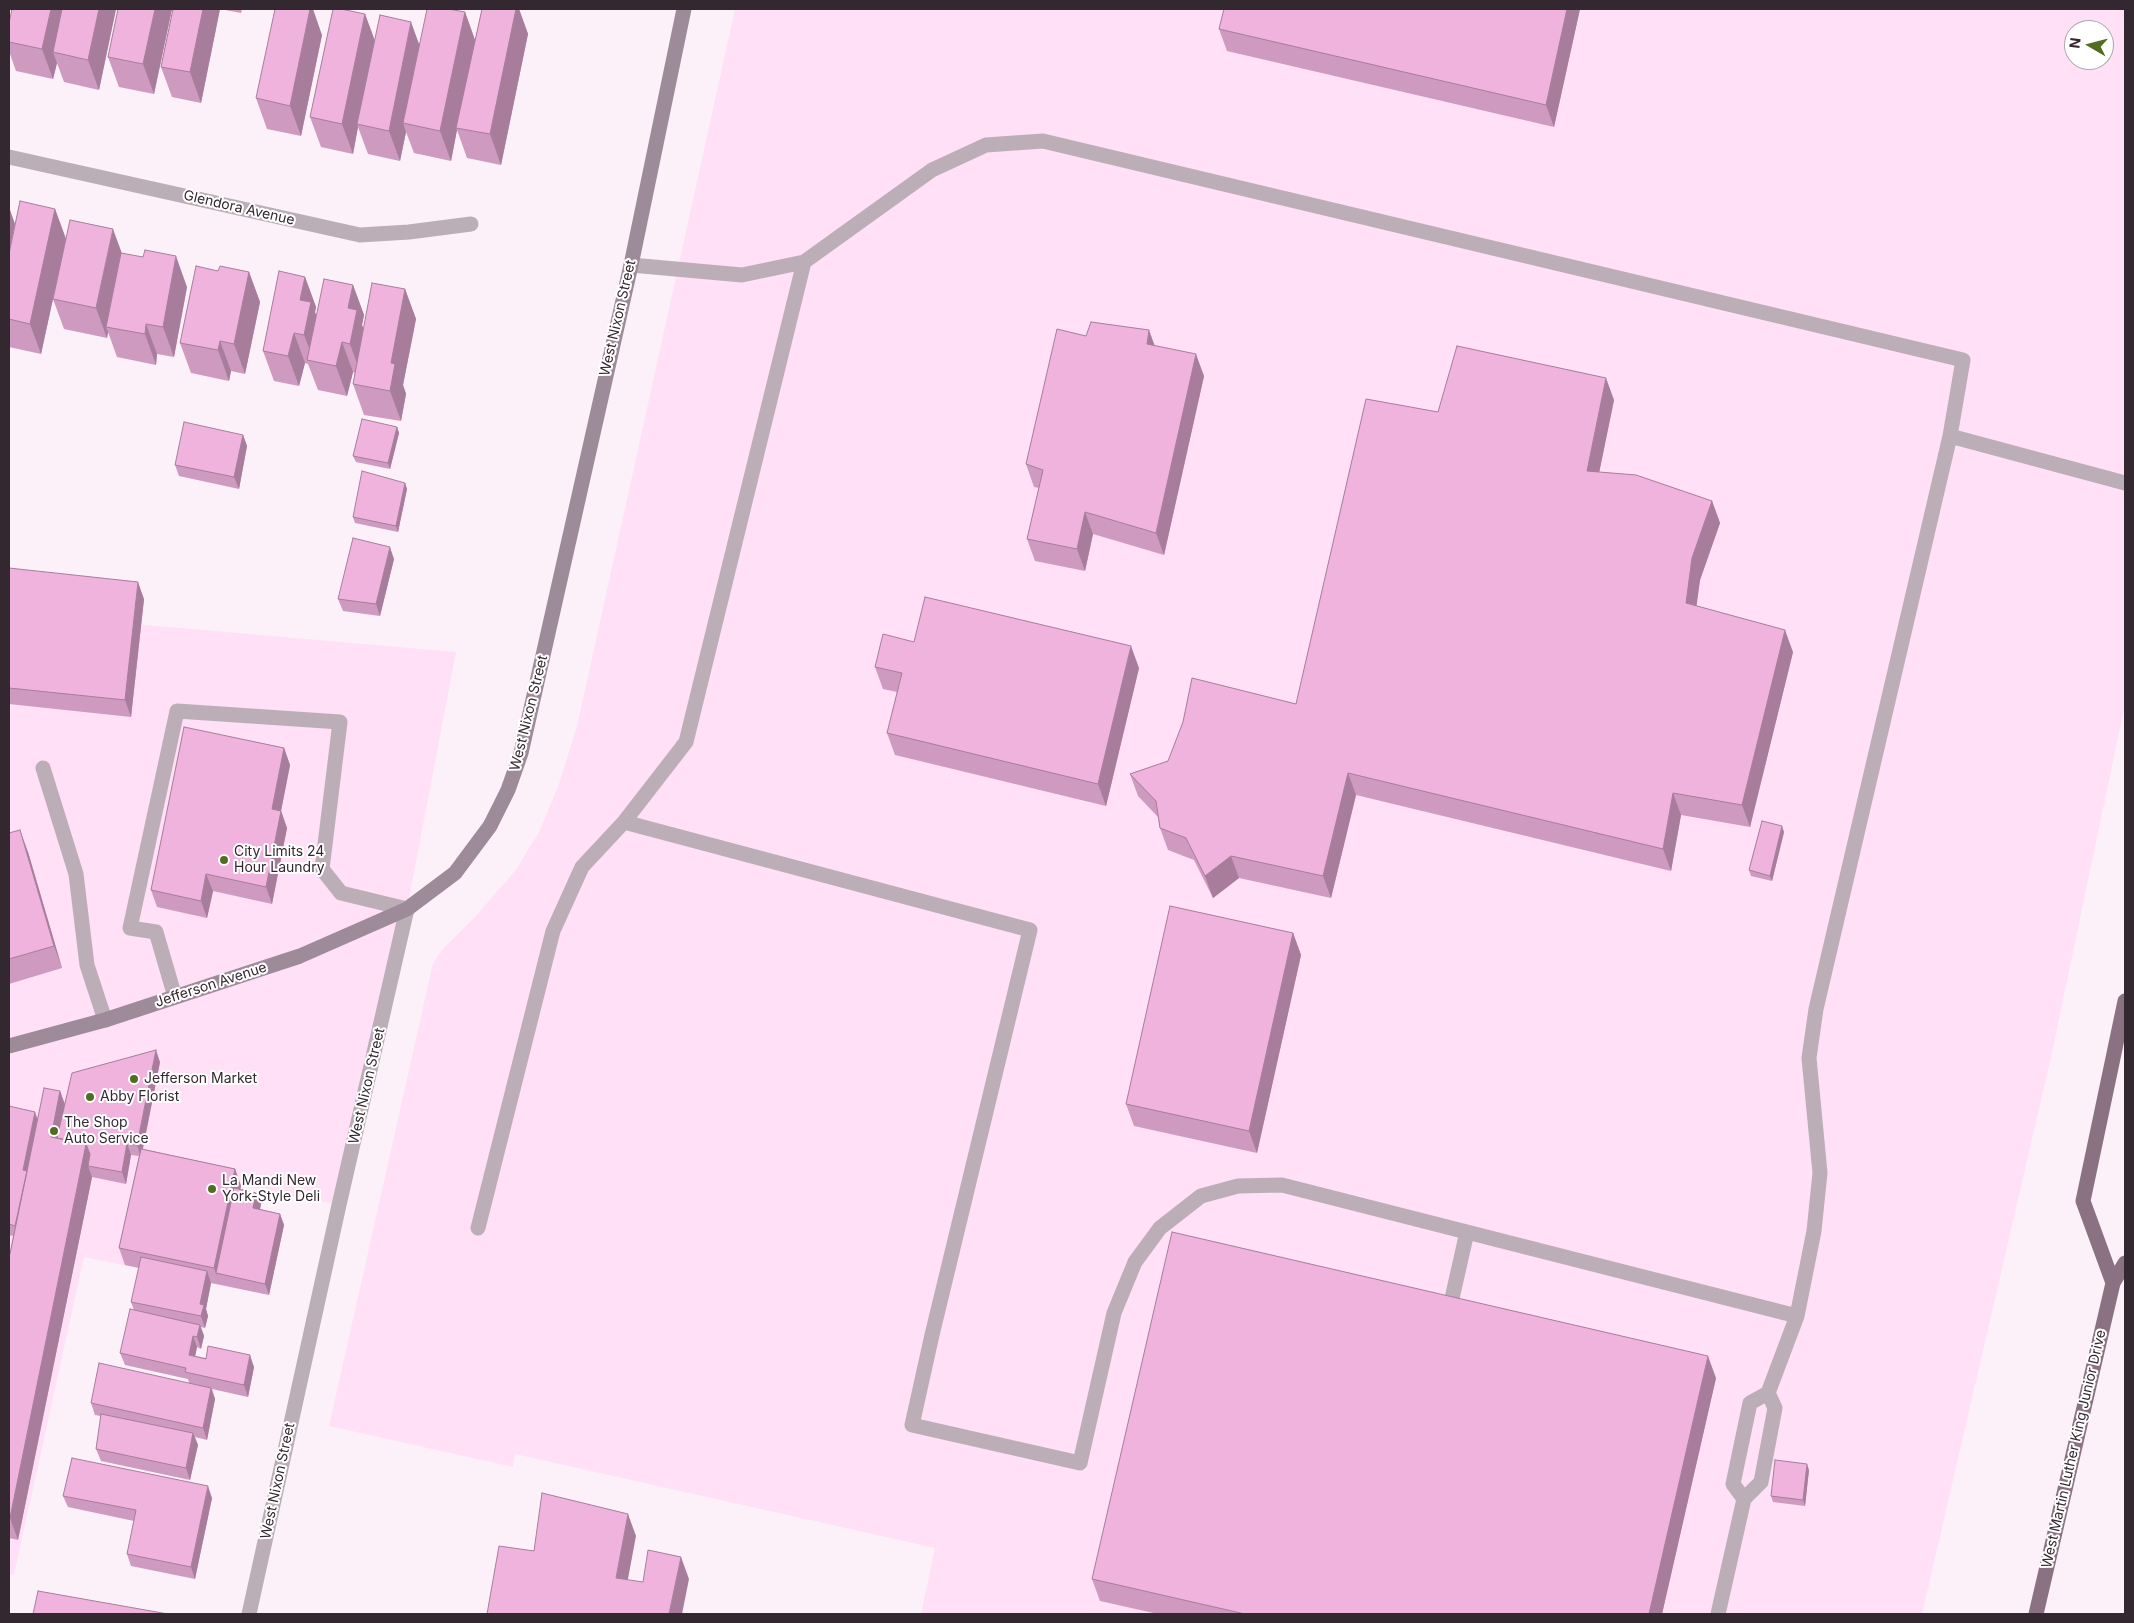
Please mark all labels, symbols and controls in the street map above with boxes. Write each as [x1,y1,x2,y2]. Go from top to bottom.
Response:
north arrow [2064,20,2114,70]
text: N [2065,37,2084,49]
street label: Glendora Avenue [182,187,296,229]
street label: West Nixon Street [596,258,640,378]
street label: West Nixon Street [507,653,551,773]
place label: City Limits 24 Hour Laundry [234,844,325,876]
marker: City Limits 24 Hour Laundry [218,854,230,866]
street label: Jefferson Avenue [153,959,269,1011]
street label: West Nixon Street [345,1026,389,1146]
place label: Jefferson Market [144,1071,257,1087]
marker: Jefferson Market [128,1073,140,1085]
place label: Abby Florist [100,1089,179,1105]
marker: Abby Florist [84,1091,96,1103]
place label: The Shop Auto Service [64,1115,149,1148]
marker: The Shop Auto Service [48,1125,60,1137]
place label: La Mandi New York-Style Deli [222,1173,320,1206]
marker: La Mandi New York-Style Deli [206,1183,218,1195]
street label: West Martin Luther King Junior Drive [2038,1328,2110,1570]
street label: West Nixon Street [257,1421,299,1541]

